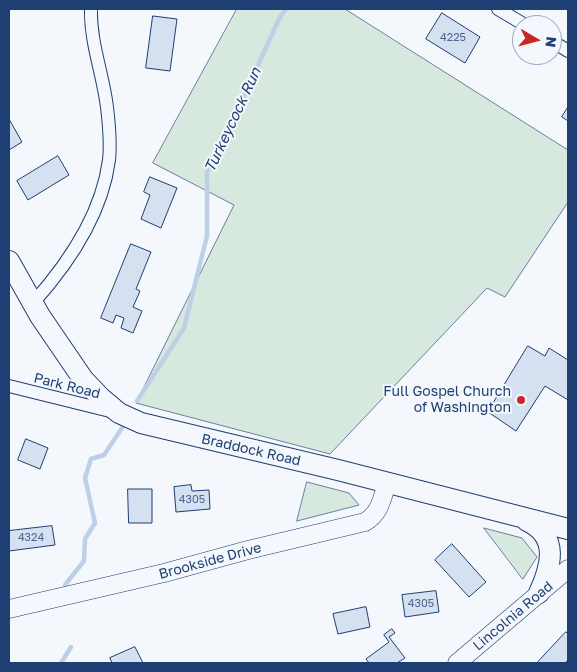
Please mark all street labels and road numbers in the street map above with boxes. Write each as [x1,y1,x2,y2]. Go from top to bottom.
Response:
street label: Park Road [32,370,102,402]
street label: Braddock Road [200,430,302,470]
street label: Brookside Drive [157,539,263,583]
street label: Lincolnia Road [470,578,556,654]

